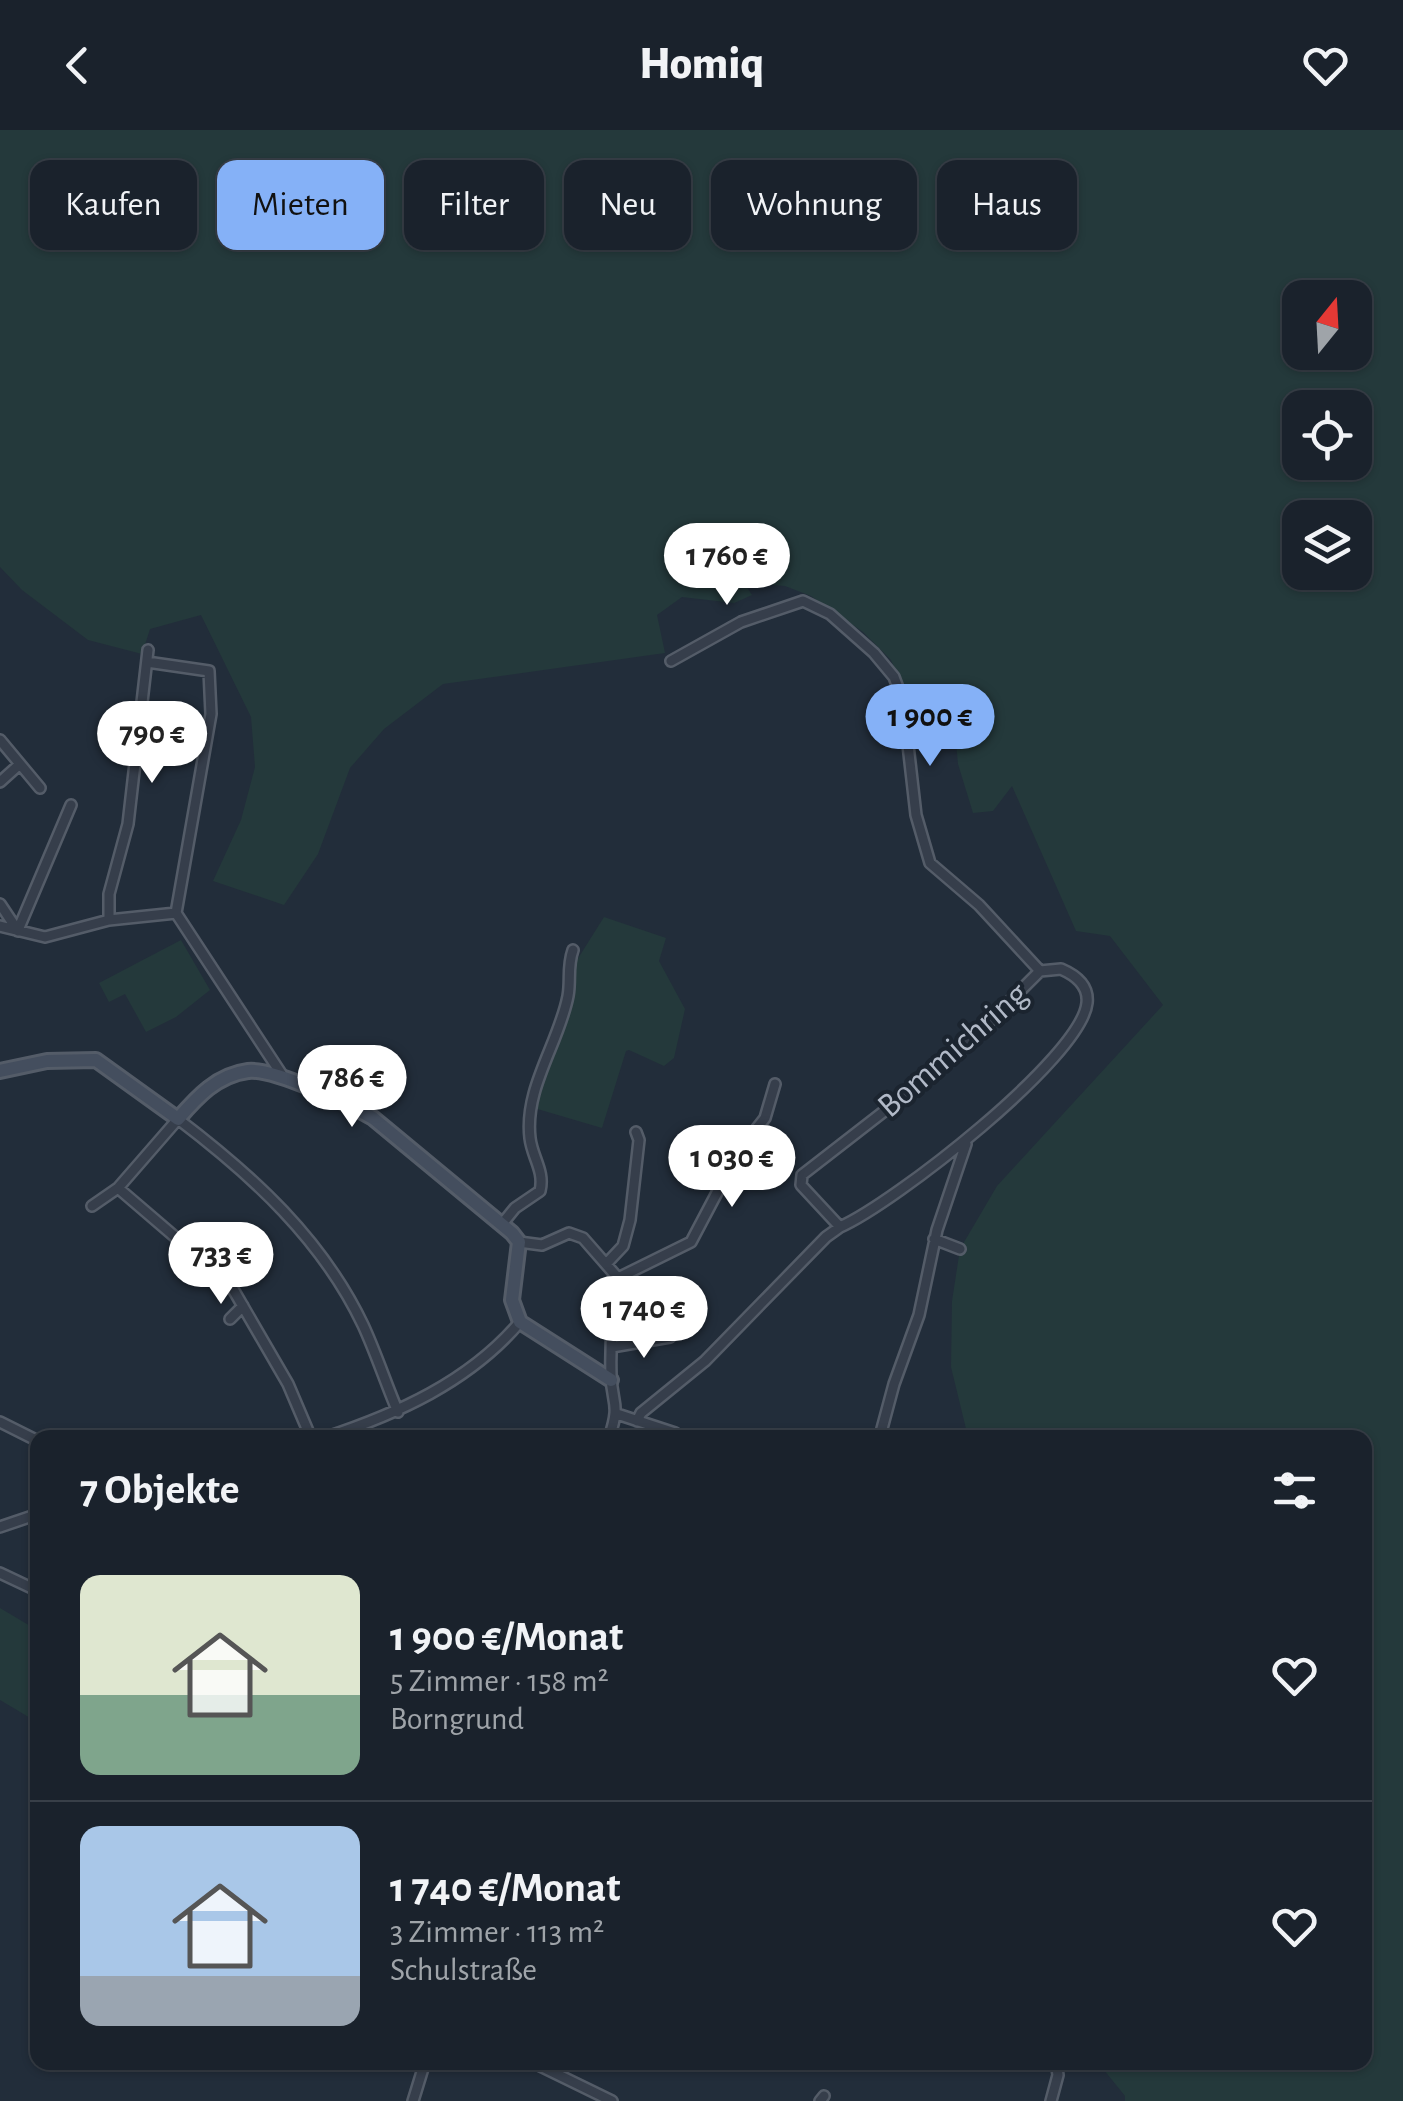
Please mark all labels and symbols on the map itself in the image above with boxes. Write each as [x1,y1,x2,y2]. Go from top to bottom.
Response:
north arrow [1282,280,1372,370]
pin: 1 760 € [635,523,819,608]
pin: 1 900 € [838,684,1022,769]
pin: 790 € [82,701,222,786]
street label: Bommichring [871,976,1035,1124]
pin: 786 € [282,1045,422,1130]
pin: 1 030 € [640,1125,824,1210]
pin: 733 € [151,1222,291,1307]
pin: 1 740 € [552,1276,736,1361]

